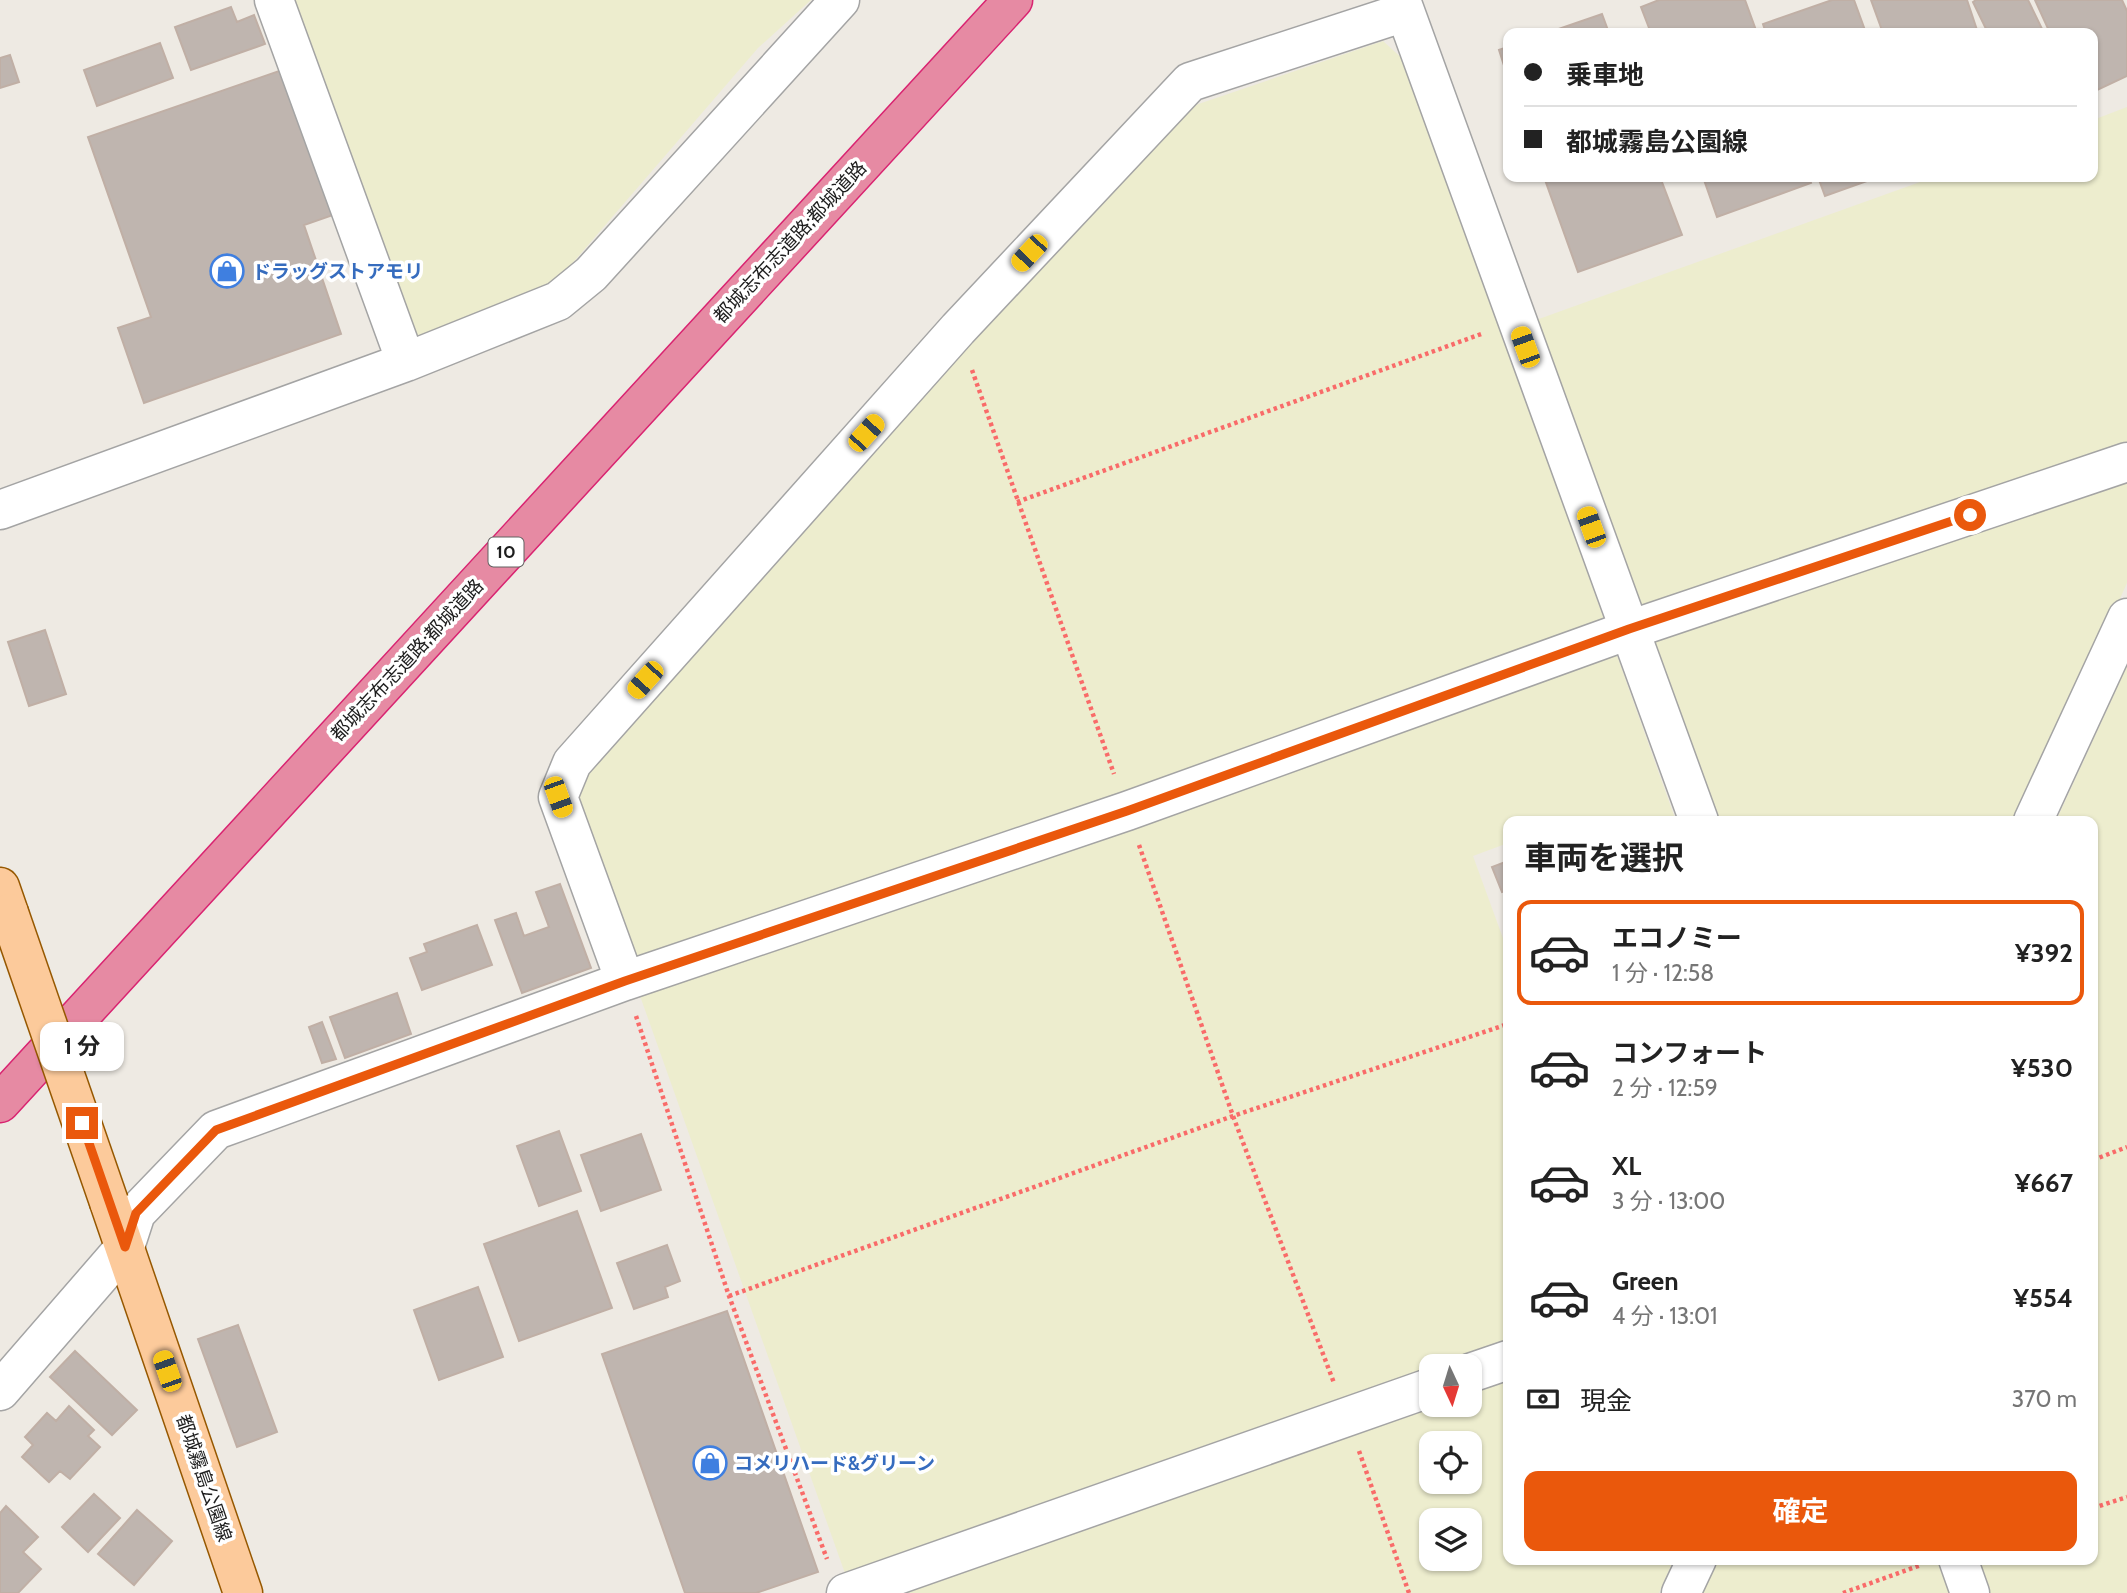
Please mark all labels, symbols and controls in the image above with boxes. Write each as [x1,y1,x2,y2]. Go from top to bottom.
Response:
text: 乗車地 [1566,59,1644,91]
text: 都城霧島公園線 [1566,126,1748,158]
street label: 都城志布志道路;都城道路 [709,156,871,328]
car [1007,230,1052,276]
shop icon: ドラッグストアモリ [208,252,246,290]
place label: ドラッグストアモリ [252,260,423,283]
car [1508,324,1543,370]
car [845,410,888,456]
route start [1954,499,1986,531]
car [1574,504,1609,550]
road number: 10 [489,538,524,566]
street label: 都城志布志道路;都城道路 [326,574,488,746]
car [624,657,667,703]
car [541,774,576,820]
text: 車両を選択 [1524,838,1684,877]
icon: car [1528,921,1591,984]
text: エコノミー [1612,922,1742,954]
text: ¥392 [2015,937,2073,969]
text: 1 分 · 12:58 [1612,959,1714,987]
callout: 1 分 [40,1021,124,1070]
text: 1 分 [64,1032,100,1060]
icon: car [1528,1036,1591,1099]
text: コンフォート [1612,1037,1767,1069]
text: ¥530 [2011,1052,2073,1084]
text: 2 分 · 12:59 [1612,1074,1718,1102]
route end [66,1107,98,1139]
text: XL [1612,1150,1641,1182]
icon: car [1528,1151,1591,1214]
text: ¥667 [2015,1167,2073,1199]
text: 3 分 · 13:00 [1612,1187,1725,1215]
text: Green [1612,1265,1679,1297]
icon: car [1528,1266,1591,1329]
text: ¥554 [2013,1282,2073,1314]
text: 4 分 · 13:01 [1612,1302,1718,1330]
car [151,1348,184,1394]
north arrow [1419,1354,1482,1418]
map controls [1419,1354,1482,1571]
icon: cash [1524,1380,1562,1418]
text: 現金 [1580,1385,1632,1417]
text: 370 m [2012,1385,2077,1413]
street label: 都城霧島公園線 [171,1411,237,1545]
button: locate [1419,1431,1482,1494]
shop icon: コメリハード&グリーン [691,1444,729,1482]
place label: コメリハード&グリーン [734,1452,935,1475]
button: 確定 [1524,1471,2077,1551]
button: layers [1419,1508,1482,1571]

